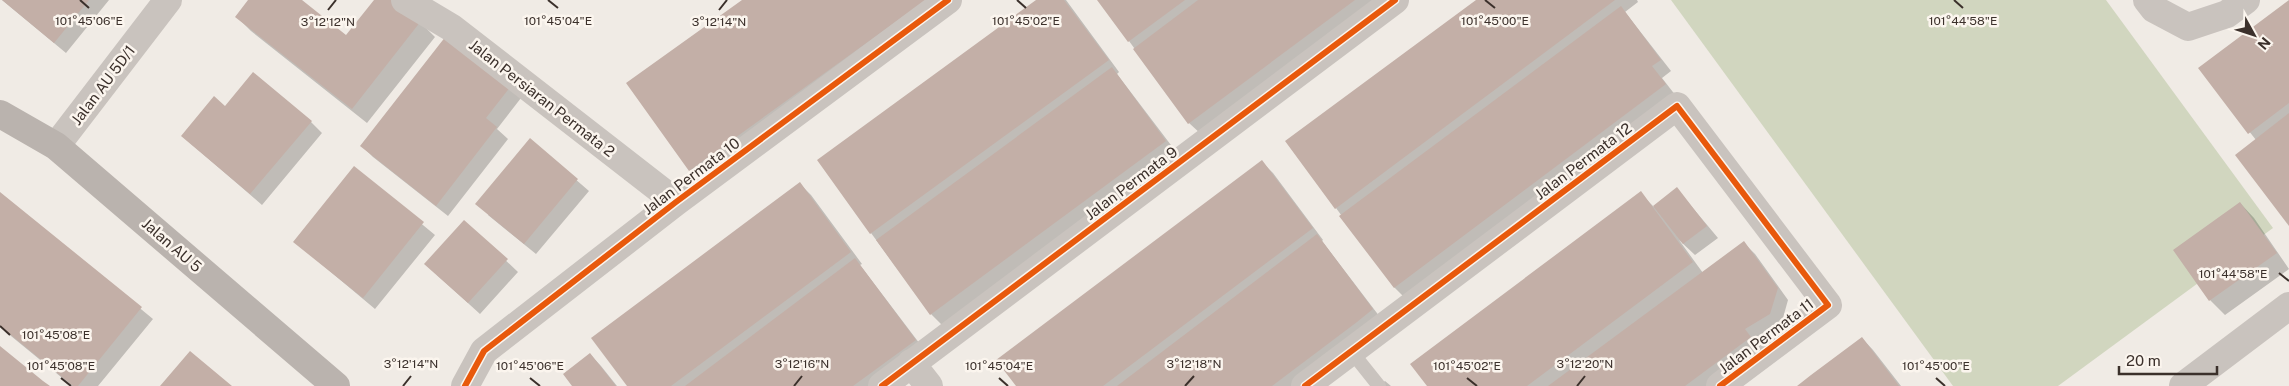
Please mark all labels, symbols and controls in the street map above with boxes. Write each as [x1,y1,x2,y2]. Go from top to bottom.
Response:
north arrow [2229,10,2279,60]
text: 101°45'06"E [55,14,123,28]
text: 101°45'04"E [524,14,592,28]
text: 101°45'02"E [992,14,1060,28]
text: 101°45'00"E [1461,14,1529,28]
text: 101°44'58"E [1929,14,1997,28]
text: 3°12'12"N [301,15,355,29]
text: 3°12'14"N [692,15,746,29]
text: N [2254,34,2274,53]
street label: Jalan Persiaran Permata 2 [466,36,618,160]
street label: Jalan AU 5D/1 [68,42,138,128]
street label: Jalan Permata 12 [1531,119,1635,203]
street label: Jalan Permata 10 [639,134,743,218]
street label: Jalan Permata 9 [1082,143,1180,223]
street label: Jalan AU 5 [139,215,205,275]
text: 101°44'58"E [2199,267,2267,281]
street label: Jalan Permata 11 [1715,295,1817,377]
text: 101°45'08"E [22,328,90,342]
scale bar [2119,344,2216,376]
text: 20 m [2126,352,2161,369]
text: 3°12'14"N [384,357,438,371]
text: 3°12'16"N [775,357,829,371]
text: 3°12'18"N [1167,357,1221,371]
text: 3°12'20"N [1557,357,1613,371]
text: 101°45'08"E [27,359,95,373]
text: 101°45'06"E [496,359,564,373]
text: 101°45'04"E [965,359,1033,373]
text: 101°45'02"E [1433,359,1501,373]
text: 101°45'00"E [1902,359,1970,373]

